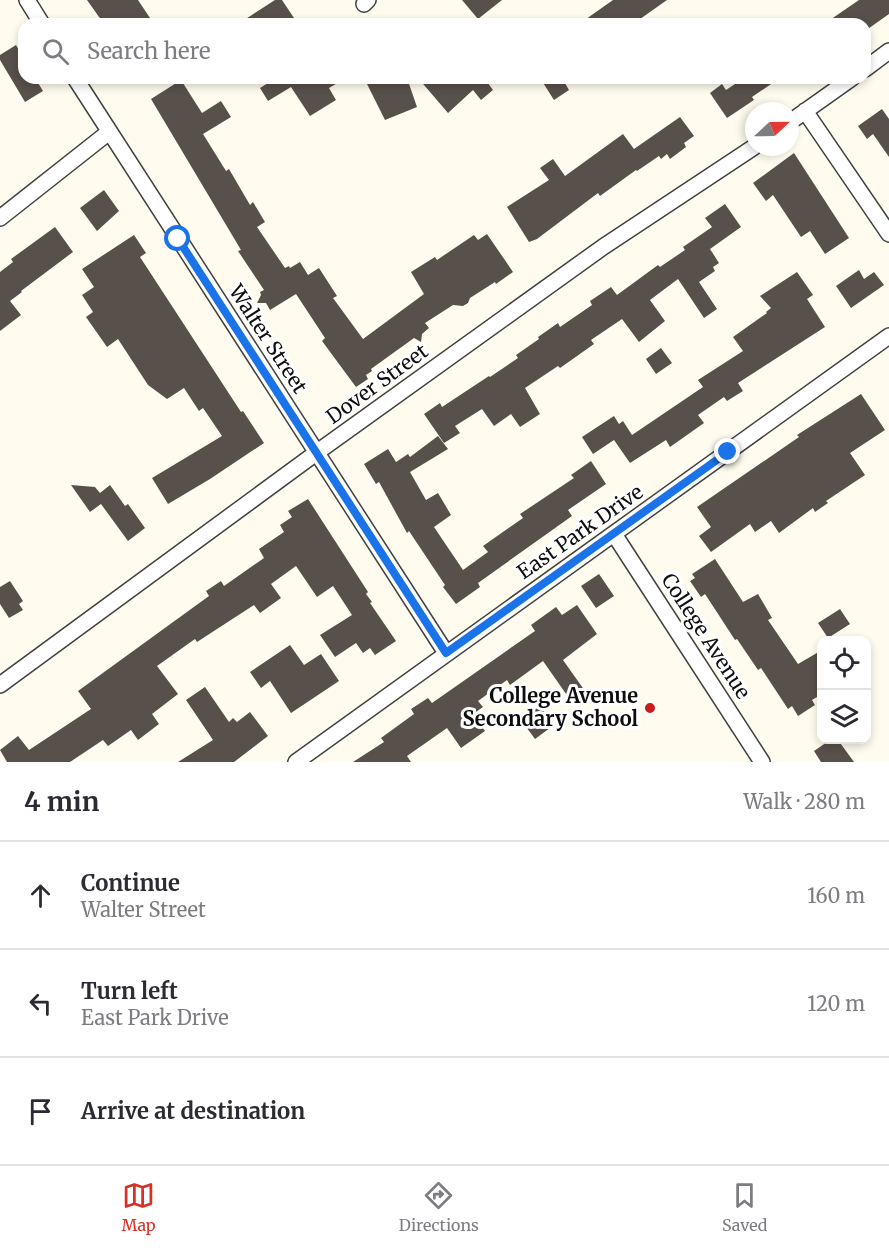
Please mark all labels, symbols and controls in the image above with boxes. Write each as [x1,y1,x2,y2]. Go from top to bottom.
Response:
search box [18,18,871,84]
icon: search [39,35,72,68]
text: Search here [87,37,210,65]
north arrow [745,102,799,156]
route start [164,225,190,251]
street label: Walter Street [223,279,313,398]
street label: Dover Street [321,338,433,429]
route end [714,438,740,464]
street label: East Park Drive [512,479,647,584]
street label: College Avenue [657,568,756,703]
map controls [817,636,871,744]
button: locate [817,636,871,690]
place label: College Avenue Secondary School [462,683,638,731]
button: layers [817,690,871,744]
marker: College Avenue Secondary School [643,701,657,715]
text: 4 min [24,785,99,818]
text: Walk · 280 m [743,789,865,814]
text: Continue [81,869,180,897]
icon: ahead [24,879,57,912]
text: 160 m [807,883,865,908]
text: Walter Street [81,897,206,922]
text: Turn left [81,977,178,1005]
icon: left [24,987,57,1020]
text: 120 m [807,991,865,1016]
text: East Park Drive [81,1005,229,1030]
icon: arrive [24,1095,57,1128]
text: Arrive at destination [81,1097,305,1125]
tab: Map [122,1179,156,1235]
tab: Directions [399,1179,479,1235]
tab: Saved [722,1179,767,1235]

